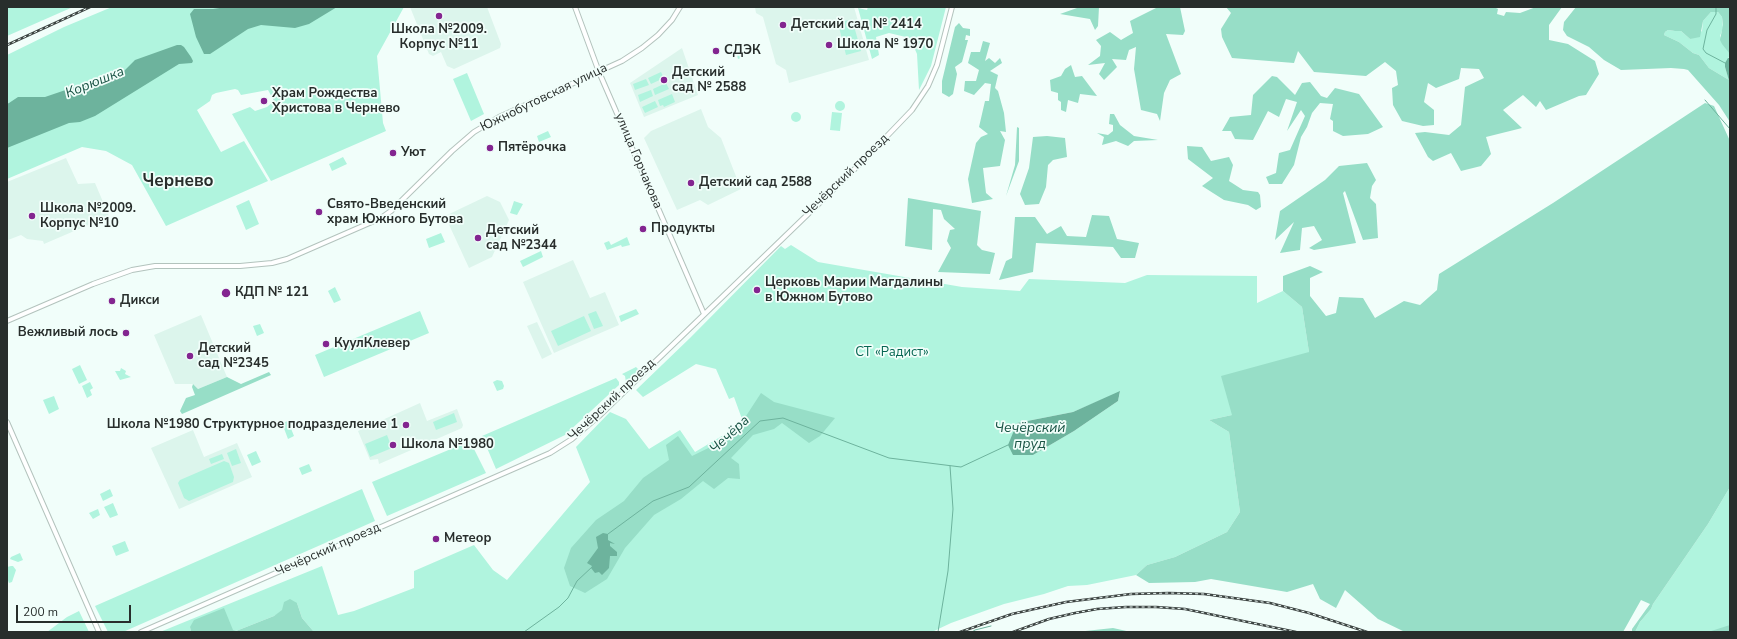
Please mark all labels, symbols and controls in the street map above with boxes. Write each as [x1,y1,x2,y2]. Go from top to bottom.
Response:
marker: Школа №2009. Корпус №11 [434,11,444,21]
place label: Детский сад № 2414 [791,17,922,33]
marker: Детский сад № 2414 [778,20,788,30]
place label: Школа №2009. Корпус №11 [391,22,487,53]
place label: Школа № 1970 [837,37,933,53]
marker: Школа № 1970 [824,40,834,50]
place label: СДЭК [724,43,761,59]
marker: СДЭК [711,46,721,56]
street label: Южнобутовская улица [478,60,610,136]
water label: Корюшка [63,64,127,102]
place label: Детский сад № 2588 [672,65,746,96]
marker: Детский сад № 2588 [659,75,669,85]
place label: Храм Рождества Христова в Чернево [272,86,400,117]
marker: Храм Рождества Христова в Чернево [259,96,269,106]
street label: улица Горчакова [611,111,665,211]
street label: Чечёрский проезд [800,131,892,221]
place label: Пятёрочка [498,140,566,156]
marker: Пятёрочка [485,143,495,153]
place label: Уют [401,145,426,161]
marker: Уют [388,148,398,158]
district label: Чернево [142,172,214,192]
place label: Детский сад 2588 [699,175,812,191]
marker: Детский сад 2588 [686,178,696,188]
place label: Свято-Введенский храм Южного Бутова [327,197,463,228]
place label: Школа №2009. Корпус №10 [40,201,136,232]
marker: Свято-Введенский храм Южного Бутова [314,207,324,217]
marker: Школа №2009. Корпус №10 [27,211,37,221]
place label: Продукты [651,221,715,237]
place label: Детский сад №2344 [486,223,557,254]
marker: Продукты [638,224,648,234]
marker: Детский сад №2344 [473,233,483,243]
place label: Церковь Марии Магдалины в Южном Бутово [765,275,943,306]
place label: КДП № 121 [235,285,309,301]
marker: Церковь Марии Магдалины в Южном Бутово [752,285,762,295]
marker: КДП № 121 [220,287,232,299]
place label: Дикси [120,293,160,309]
marker: Дикси [107,296,117,306]
place label: Вежливый лось [18,325,118,341]
marker: Вежливый лось [121,328,131,338]
place label: КуулКлевер [334,336,410,352]
marker: КуулКлевер [321,339,331,349]
place label: Детский сад №2345 [198,341,269,372]
park label: СТ «Радист» [855,345,929,361]
marker: Детский сад №2345 [185,351,195,361]
street label: Чечёрский проезд [565,356,659,444]
water label: Чечёра [707,412,753,458]
place label: Школа №1980 Структурное подразделение 1 [107,417,398,433]
marker: Школа №1980 Структурное подразделение 1 [401,420,411,430]
water label: Чечёрский пруд [994,421,1066,454]
place label: Школа №1980 [401,437,494,453]
marker: Школа №1980 [388,440,398,450]
street label: Чечёрский проезд [273,520,383,580]
place label: Метеор [444,531,491,547]
marker: Метеор [431,534,441,544]
scale bar [18,597,133,623]
text: 200 m [23,604,58,620]

